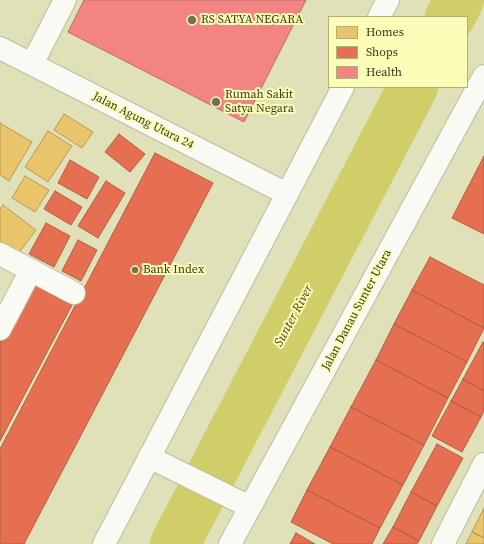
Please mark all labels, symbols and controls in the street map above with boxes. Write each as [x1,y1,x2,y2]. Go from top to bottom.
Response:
place label: RS SATYA NEGARA [201,13,303,27]
marker: RS SATYA NEGARA [186,14,198,26]
legend [328,16,468,88]
text: Homes [366,24,404,40]
text: Shops [366,44,398,60]
text: Health [366,64,402,80]
place label: Rumah Sakit Satya Negara [225,88,294,116]
street label: Jalan Agung Utara 24 [90,89,196,153]
marker: Rumah Sakit Satya Negara [210,96,222,108]
street label: Jalan Danau Sunter Utara [319,247,395,373]
place label: Bank Index [143,263,204,277]
marker: Bank Index [130,265,140,275]
water label: Sunter River [271,283,317,349]

